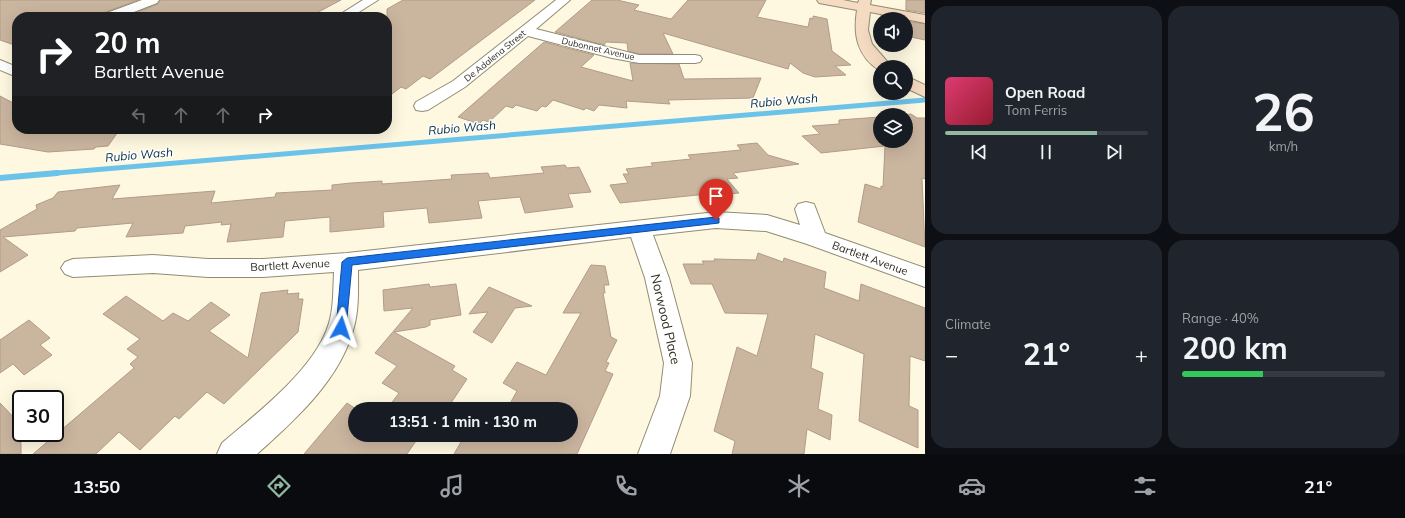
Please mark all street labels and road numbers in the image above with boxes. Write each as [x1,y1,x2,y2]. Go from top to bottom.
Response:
street label: De Adalena Street [462,27,528,84]
street label: Dubonnet Avenue [560,35,636,62]
street label: Bartlett Avenue [830,238,910,278]
street label: Bartlett Avenue [250,256,330,274]
street label: Norwood Place [648,272,684,366]

